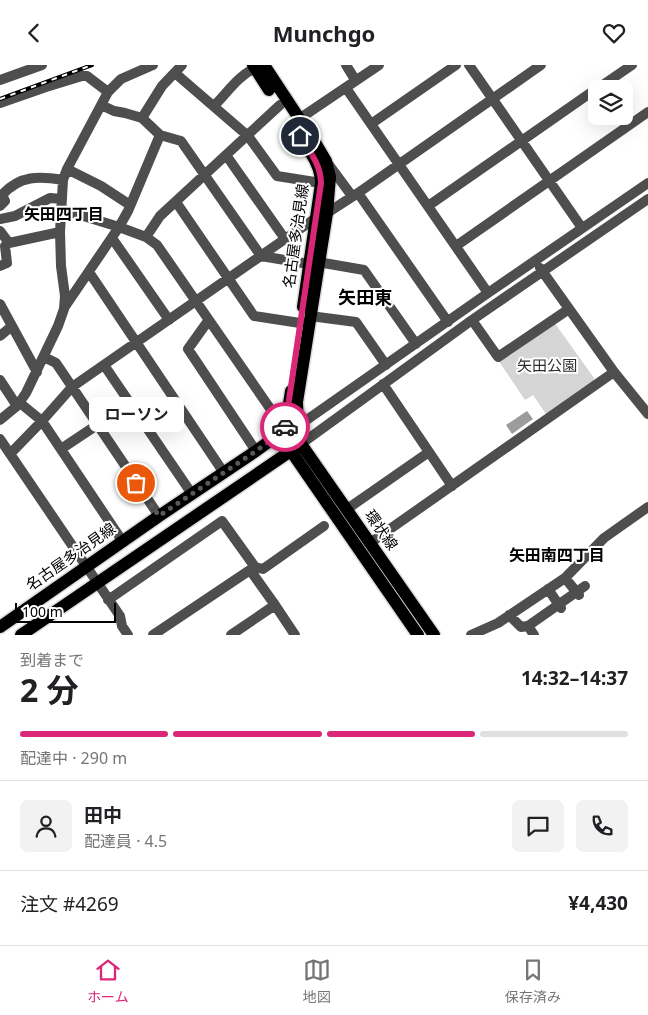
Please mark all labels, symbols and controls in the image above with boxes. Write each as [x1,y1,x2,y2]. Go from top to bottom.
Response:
text: Munchgo [273,18,375,48]
icon: back [20,19,48,47]
icon: heart [600,19,628,47]
map controls [588,80,633,125]
button: layers [588,80,633,125]
pin [279,115,321,157]
icon: home [286,122,314,150]
street label: 名古屋多治見線 [278,182,312,289]
district label: 矢田四丁目 [24,203,104,225]
district label: 矢田東 [338,285,392,309]
park label: 矢田公園 [517,355,577,375]
callout: ローソン [88,398,184,433]
courier [260,402,310,452]
text: ローソン [104,403,169,425]
icon: car [271,413,299,441]
pin [115,462,157,504]
icon: bag [122,469,150,497]
street label: 環状線 [361,505,403,554]
street label: 名古屋多治見線 [22,518,119,594]
district label: 矢田南四丁目 [509,544,605,566]
scale bar [15,600,116,623]
text: 100 m [22,602,63,621]
text: 到着まで [20,649,84,671]
text: 14:32–14:37 [521,665,628,691]
text: 2 分 [20,668,79,711]
text: 配達中 · 290 m [20,747,127,769]
button: person [20,800,72,852]
button: chat [512,800,564,852]
button: phone [576,800,628,852]
text: 田中 [84,802,122,828]
text: 配達員 · 4.5 [84,830,167,852]
text: ¥4,430 [568,890,628,916]
text: 注文 #4269 [20,891,119,917]
tab: ホーム [87,956,129,1006]
tab: 地図 [303,956,331,1006]
tab: 保存済み [505,956,561,1006]

